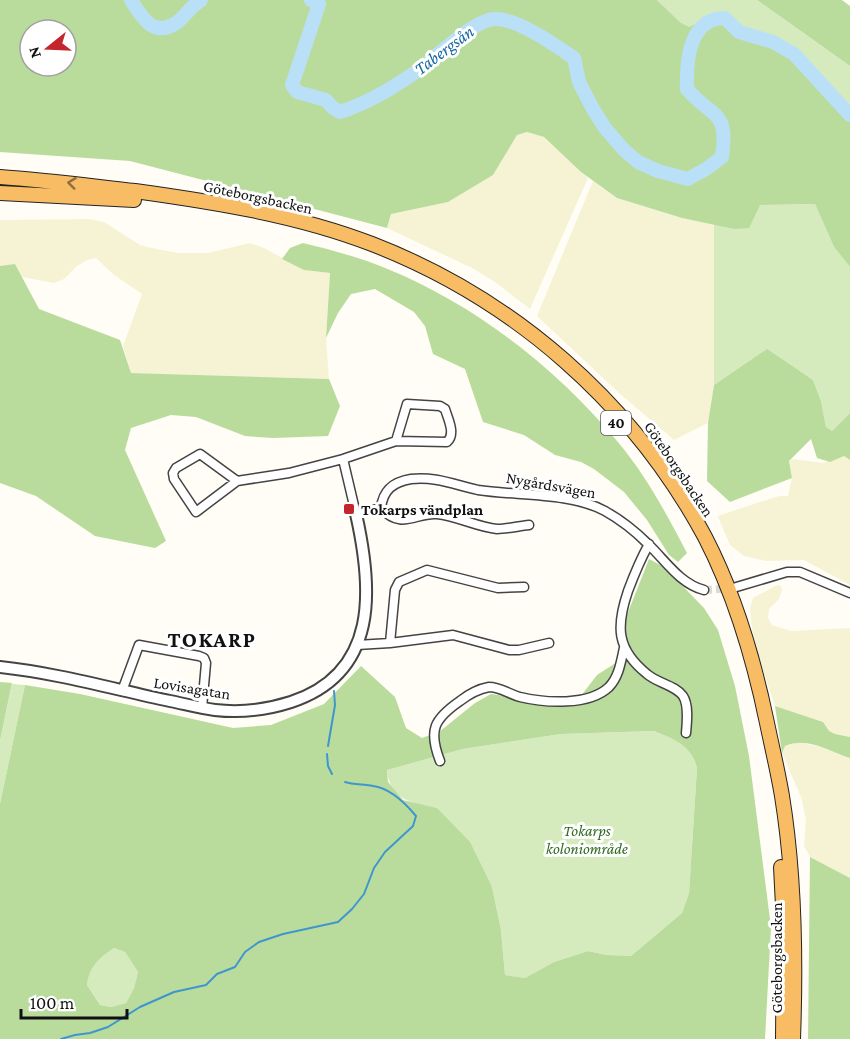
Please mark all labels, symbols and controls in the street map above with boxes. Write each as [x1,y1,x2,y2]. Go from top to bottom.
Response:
north arrow [18,18,78,78]
water label: Tabergsån [410,21,478,79]
text: N [24,45,44,60]
street label: Göteborgsbacken [202,177,314,218]
one-way arrow [67,178,77,190]
road number: 40 [601,411,631,435]
street label: Göteborgsbacken [640,418,717,521]
street label: Nygårdsvägen [505,469,597,502]
place label: Tokarps vändplan [361,501,483,518]
marker: Tokarps vändplan [342,502,356,516]
district label: TOKARP [167,627,257,652]
street label: Lovisagatan [152,674,232,704]
park label: Tokarps koloniområde [546,822,628,857]
street label: Göteborgsbacken [768,902,786,1013]
scale bar [21,982,128,1020]
text: 100 m [30,993,75,1013]

